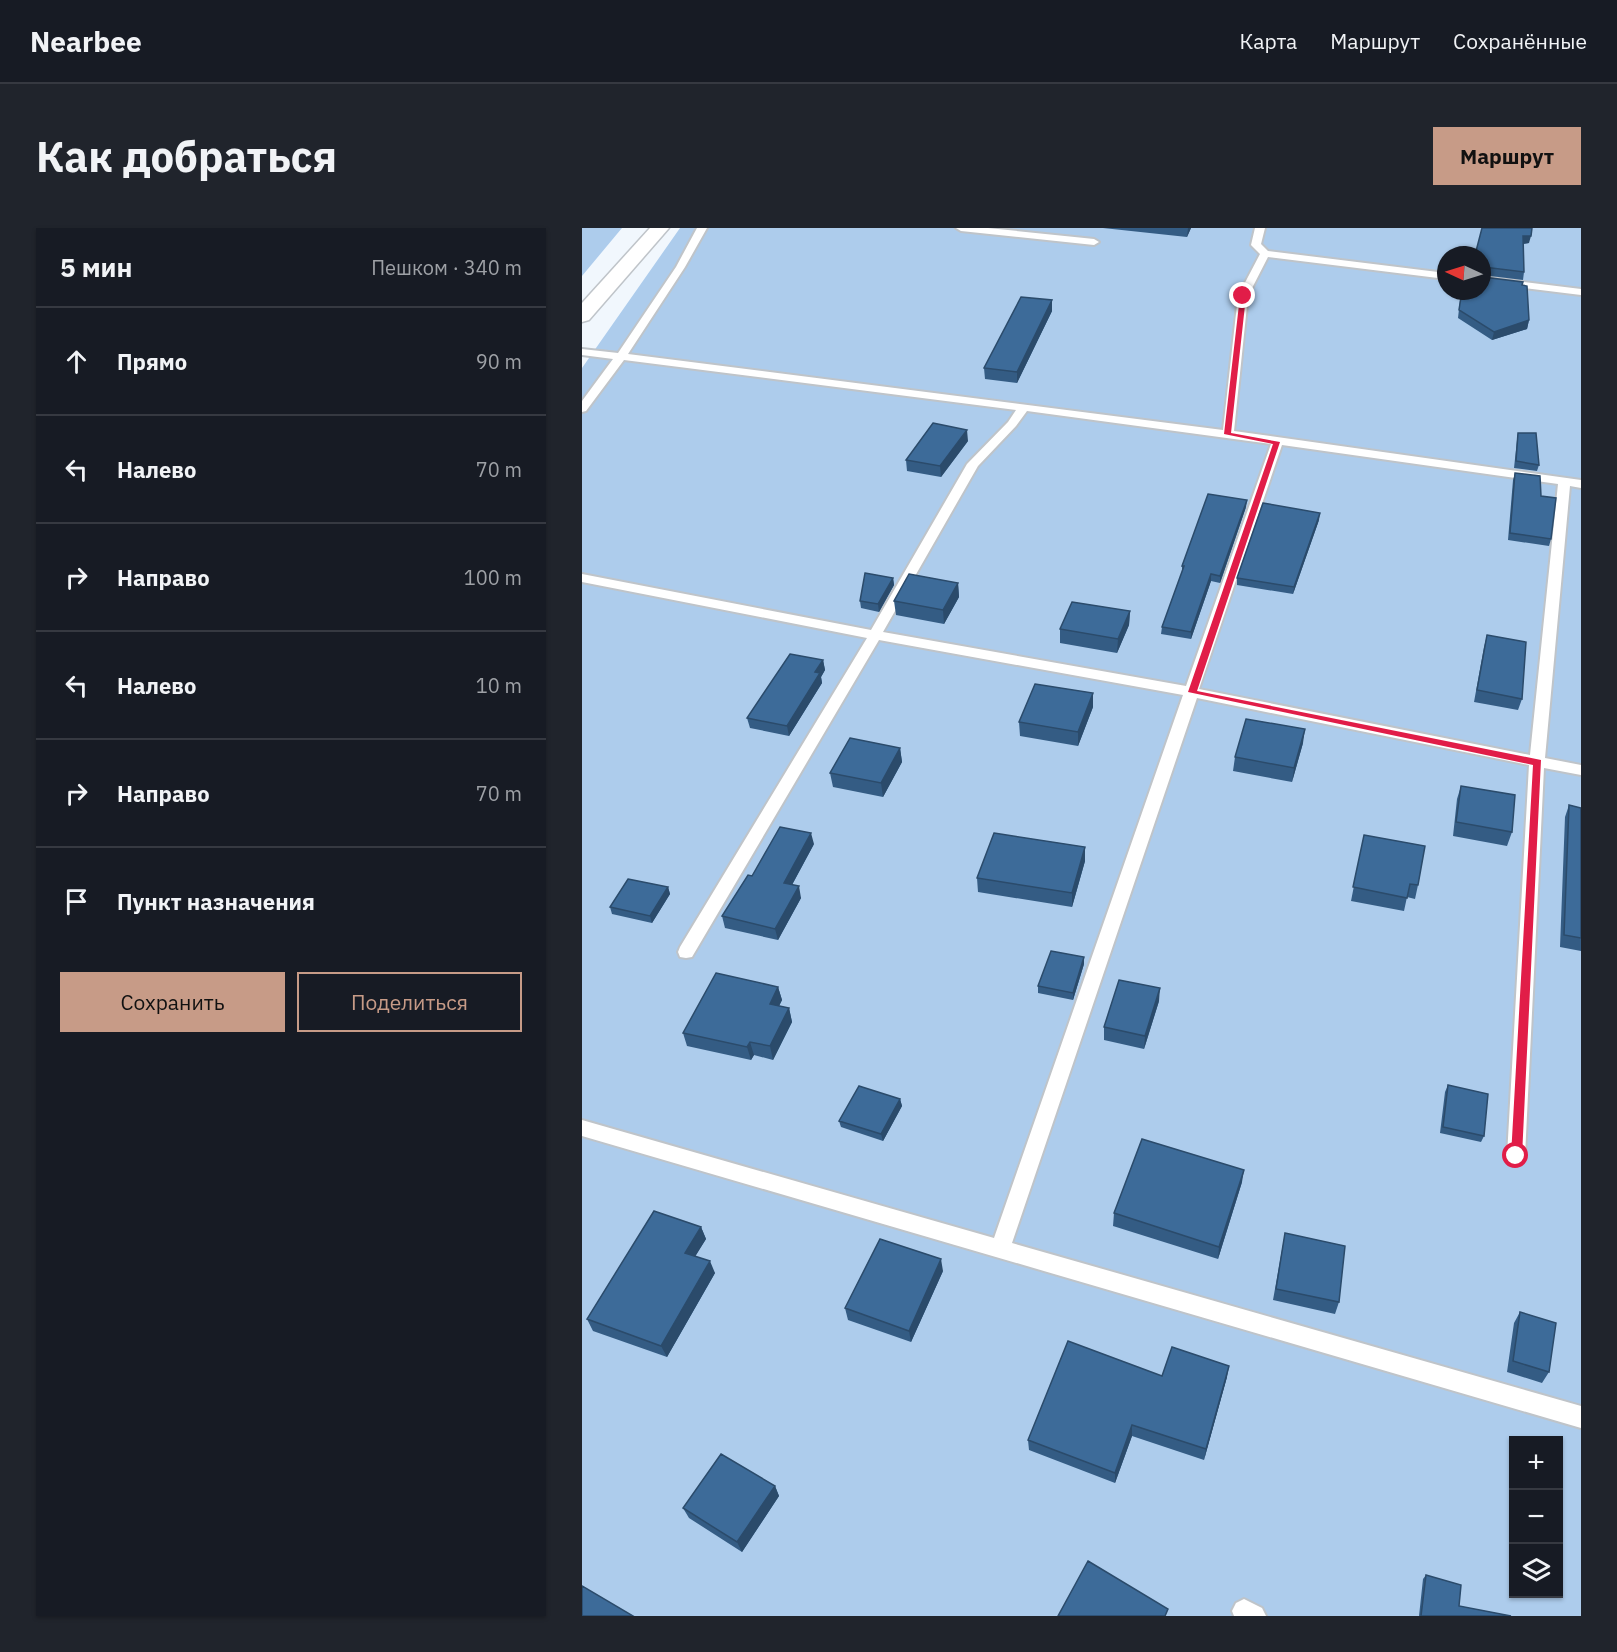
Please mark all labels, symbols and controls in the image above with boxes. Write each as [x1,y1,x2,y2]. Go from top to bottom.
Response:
text: Nearbee [30,23,142,60]
text: Карта [1239,27,1297,55]
text: Маршрут [1330,27,1420,55]
text: Сохранённые [1453,27,1587,55]
button: Маршрут [1433,127,1581,185]
text: Как добраться [36,129,337,184]
north arrow [1437,246,1491,300]
text: 5 мин [60,250,132,284]
text: Пешком · 340 m [371,254,522,281]
route end [1229,282,1255,308]
icon: ahead [60,345,93,378]
text: Прямо [117,347,187,376]
text: 90 m [476,348,522,375]
icon: left [60,453,93,486]
text: Налево [117,455,196,484]
text: 70 m [476,456,522,483]
icon: right [60,561,93,594]
text: Направо [117,563,210,592]
text: 100 m [464,564,522,591]
icon: left [60,669,93,702]
text: Налево [117,671,196,700]
text: 10 m [476,672,522,699]
icon: right [60,777,93,810]
text: Направо [117,779,210,808]
text: 70 m [476,780,522,807]
icon: arrive [60,885,93,918]
text: Пункт назначения [117,887,315,916]
button: Сохранить [60,972,285,1032]
button: Поделиться [297,972,522,1032]
route start [1502,1142,1528,1168]
map controls [1509,1436,1563,1598]
button: + [1509,1436,1563,1490]
button: − [1509,1490,1563,1544]
button: layers [1509,1544,1563,1598]

